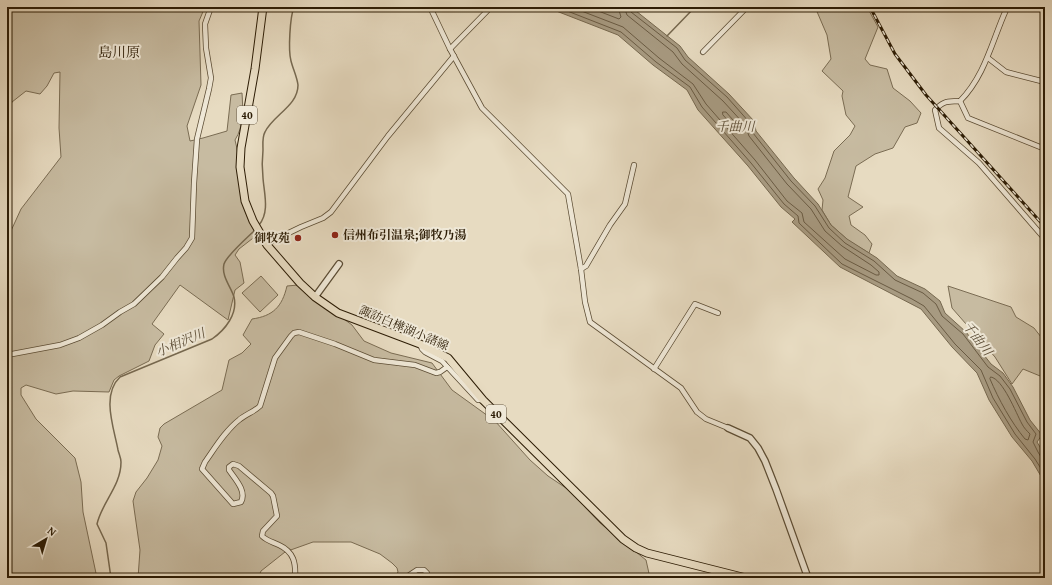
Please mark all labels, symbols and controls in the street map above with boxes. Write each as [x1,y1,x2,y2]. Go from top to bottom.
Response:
district label: 島川原 [98,42,140,62]
road number: 40 [237,106,257,124]
water label: 千曲川 [715,117,756,136]
place label: 信州布引温泉;御牧乃湯 [343,226,466,243]
place label: 御牧苑 [254,229,290,246]
marker: 信州布引温泉;御牧乃湯 [330,230,340,240]
marker: 御牧苑 [293,233,303,243]
street label: 諏訪白樺湖小諸線 [357,301,452,354]
water label: 千曲川 [958,317,998,361]
water label: 小相沢川 [153,323,210,361]
road number: 40 [486,405,506,423]
north arrow [26,519,66,559]
text: N [44,523,60,540]

